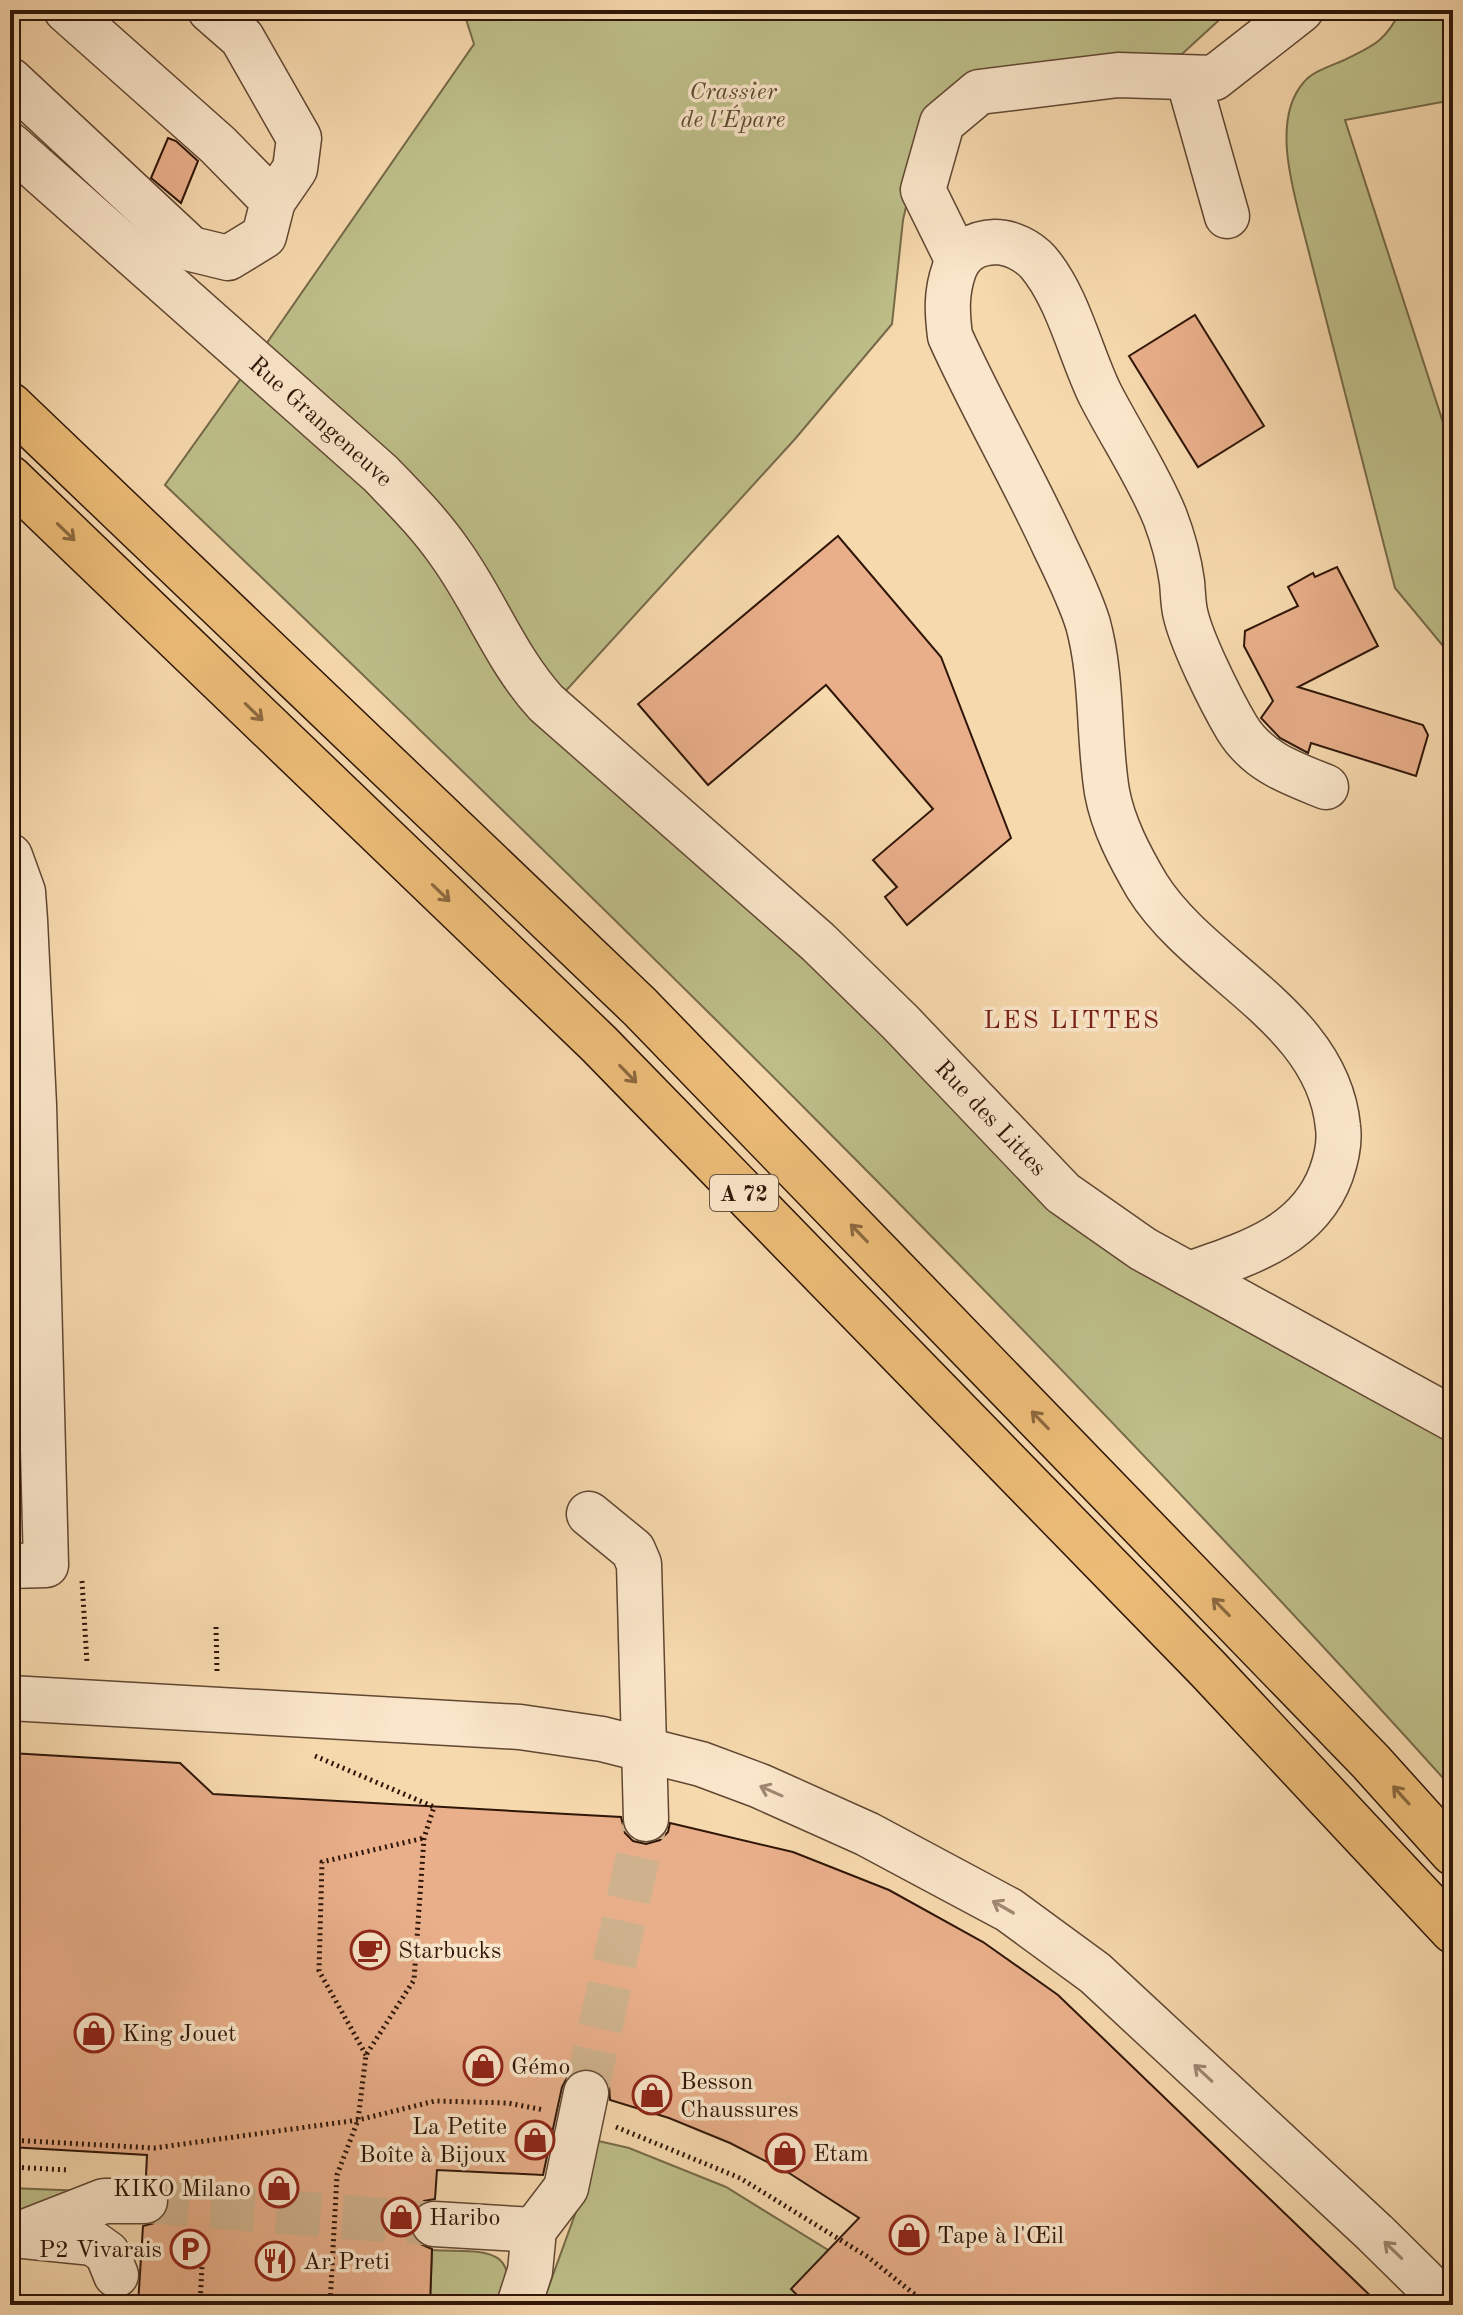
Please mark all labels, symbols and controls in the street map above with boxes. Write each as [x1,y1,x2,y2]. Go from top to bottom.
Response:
park label: Crassier de l'Épare [681,81,786,133]
street label: Rue Grangeneuve [243,353,396,492]
one-way arrow [56,522,75,541]
one-way arrow [244,703,264,722]
one-way arrow [431,883,451,902]
district label: LES LITTES [983,1008,1161,1034]
street label: Rue des Littes [929,1057,1050,1181]
one-way arrow [618,1064,637,1084]
road number: A 72 [710,1175,778,1211]
one-way arrow [850,1224,869,1243]
one-way arrow [1031,1411,1050,1430]
one-way arrow [1212,1598,1231,1617]
one-way arrow [759,1782,784,1797]
one-way arrow [1392,1785,1410,1805]
one-way arrow [992,1899,1015,1915]
cafe icon: Starbucks [349,1929,391,1971]
place label: Starbucks [398,1940,501,1964]
shop icon: King Jouet [73,2012,115,2054]
place label: King Jouet [122,2023,236,2047]
shop icon: Gémo [462,2045,504,2087]
place label: Gémo [511,2056,570,2080]
one-way arrow [1193,2064,1213,2082]
place label: Besson Chaussures [680,2071,799,2123]
shop icon: Besson Chaussures [631,2074,673,2116]
place label: La Petite Boîte à Bijoux [359,2116,507,2168]
shop icon: La Petite Boîte à Bijoux [514,2119,556,2161]
shop icon: Etam [764,2132,806,2174]
place label: Etam [813,2143,869,2167]
shop icon: KIKO Milano [258,2167,300,2209]
place label: KIKO Milano [113,2178,251,2202]
shop icon: Haribo [380,2196,422,2238]
place label: Haribo [429,2207,500,2231]
shop icon: Tape à l'Œil [888,2214,930,2256]
place label: Tape à l'Œil [937,2225,1064,2249]
parking icon: P2 Vivarais [169,2228,211,2270]
place label: P2 Vivarais [39,2239,162,2263]
restaurant icon: Ar Preti [254,2240,296,2282]
one-way arrow [1383,2241,1403,2260]
place label: Ar Preti [303,2251,390,2275]

